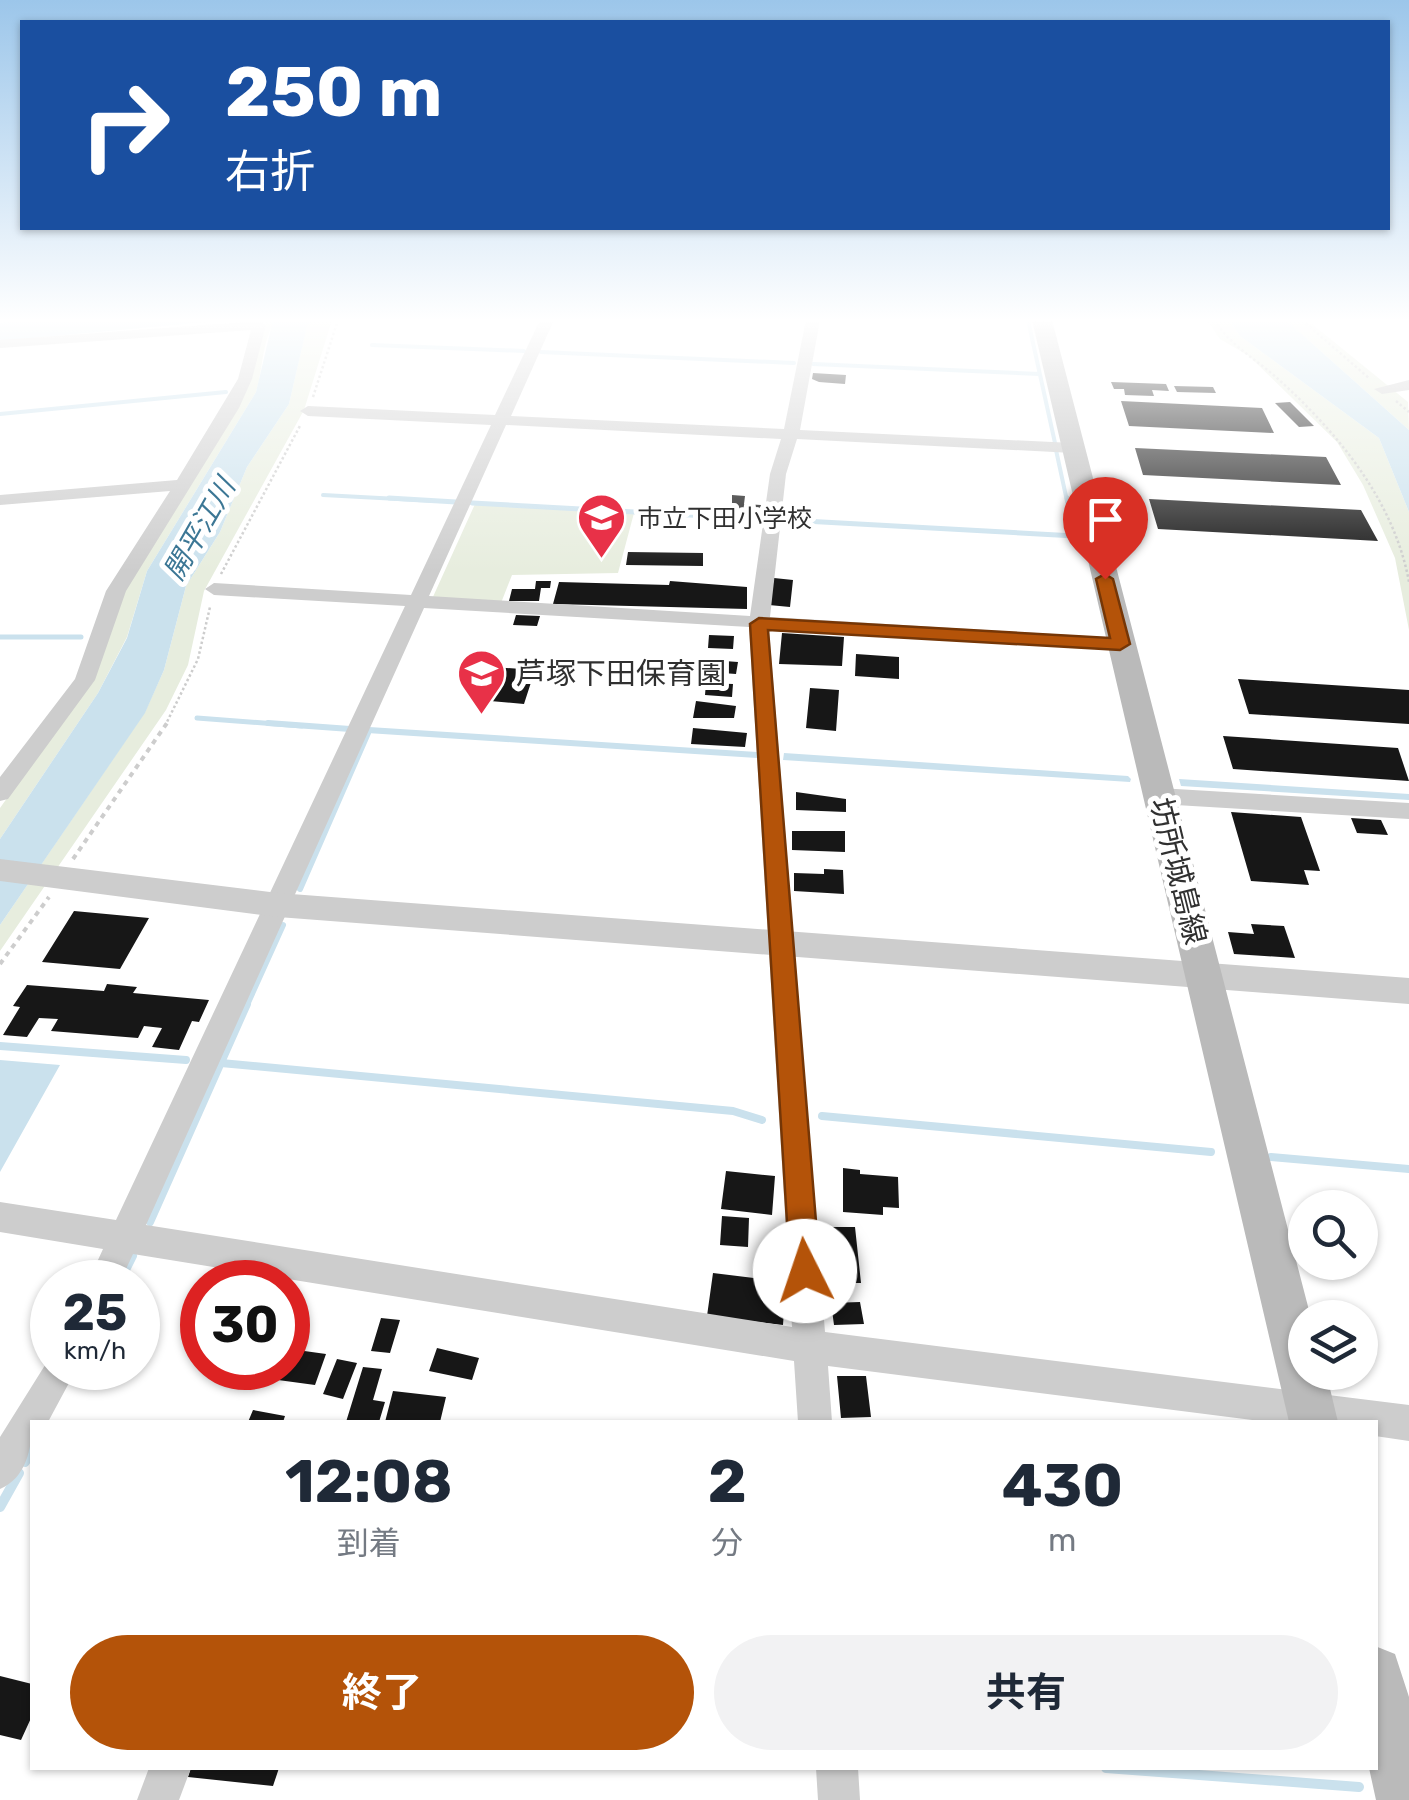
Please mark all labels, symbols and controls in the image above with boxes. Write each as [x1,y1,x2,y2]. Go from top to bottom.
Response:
text: 250 m [225,51,442,134]
icon: right [60,60,190,190]
text: 右折 [225,145,315,198]
water label: 開平江川 [157,470,243,586]
pin [1063,477,1148,580]
school or university icon: 市立下田小学校 [576,492,628,560]
icon: arrive [1078,492,1133,547]
place label: 市立下田小学校 [637,504,812,533]
school or university icon: 芦塚下田保育園 [455,648,507,716]
place label: 芦塚下田保育園 [516,656,726,692]
street label: 坊所城島線 [1142,794,1214,948]
map controls [1288,1190,1378,1390]
button: search [1288,1190,1378,1280]
position arrow [753,1219,857,1323]
speed limit sign: 30 [180,1260,310,1390]
text: 25 [63,1283,127,1343]
button: layers [1288,1300,1378,1390]
text: km/h [64,1336,126,1365]
text: 12:08 [285,1446,453,1517]
text: 2 [708,1446,747,1517]
text: 430 [1002,1450,1123,1521]
text: m [1048,1521,1077,1559]
text: 到着 [337,1524,401,1562]
text: 分 [711,1524,743,1562]
button: 終了 [70,1635,694,1750]
button: 共有 [714,1635,1338,1750]

